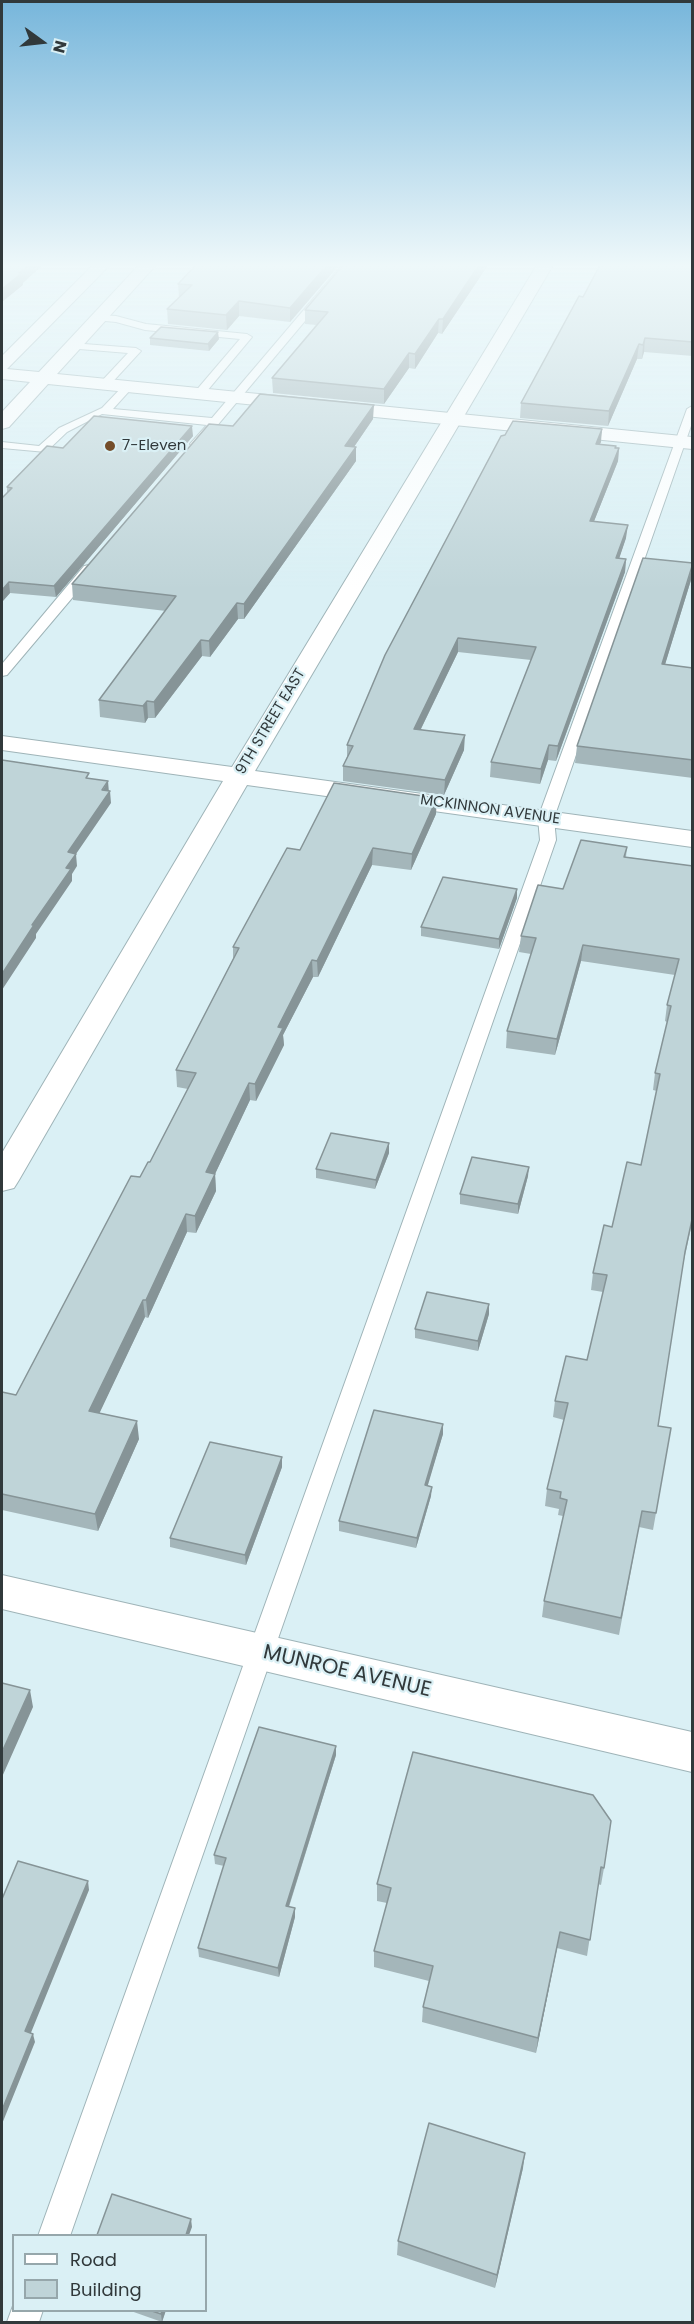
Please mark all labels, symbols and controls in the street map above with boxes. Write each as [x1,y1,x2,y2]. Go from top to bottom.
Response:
north arrow [12,12,72,72]
text: N [47,38,73,56]
place label: 7-Eleven [122,437,186,455]
marker: 7-Eleven [103,439,117,453]
street label: 9TH STREET EAST [232,666,310,778]
street label: MCKINNON AVENUE [419,791,561,829]
street label: MUNROE AVENUE [261,1640,433,1704]
legend [12,2234,207,2312]
text: Road [70,2247,117,2272]
text: Building [70,2277,142,2302]

